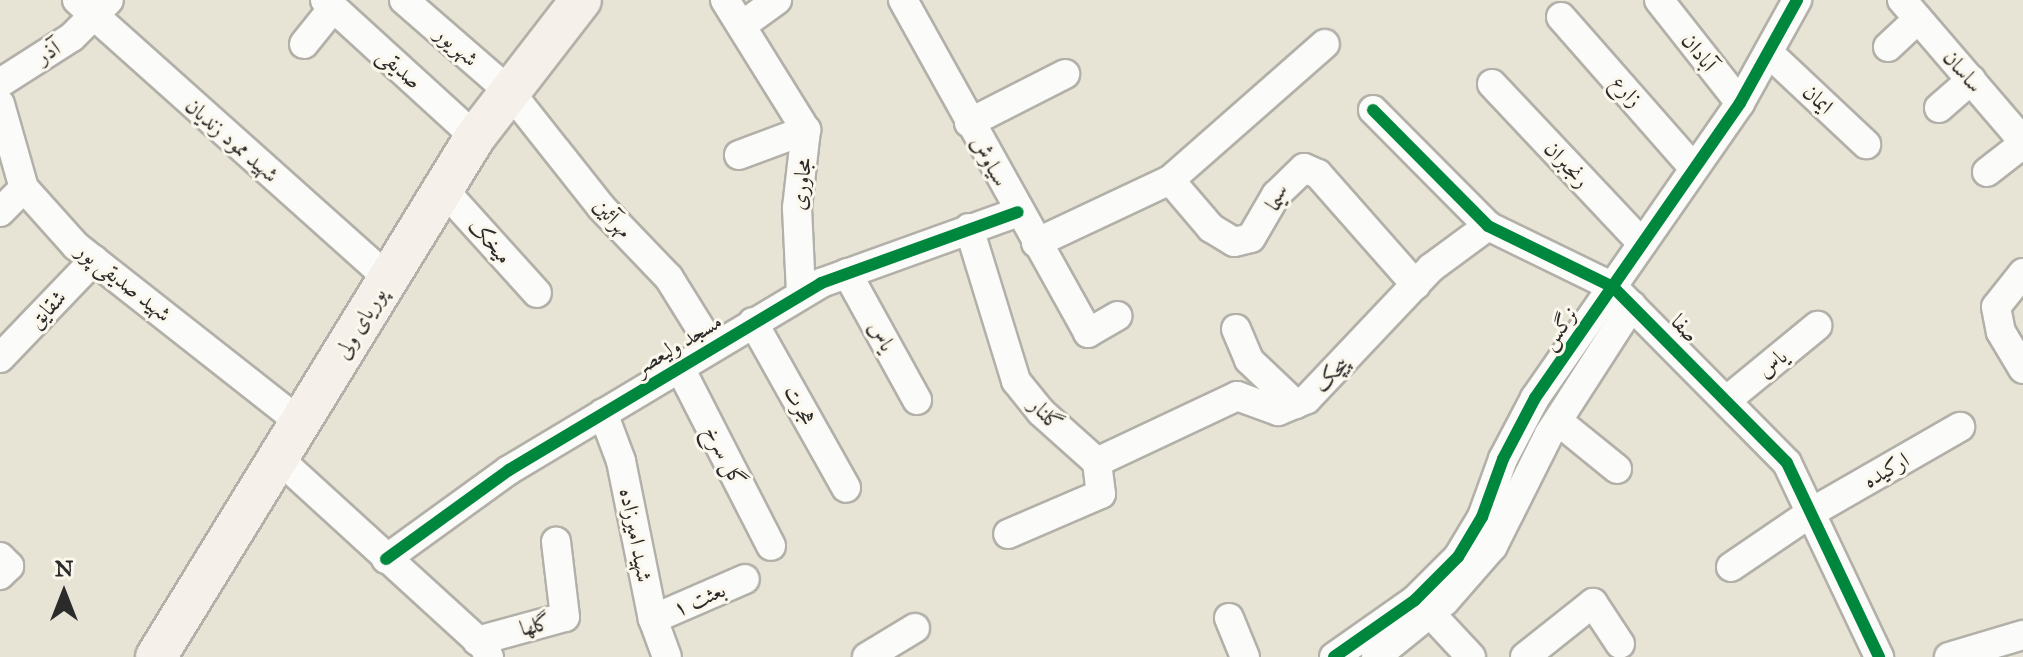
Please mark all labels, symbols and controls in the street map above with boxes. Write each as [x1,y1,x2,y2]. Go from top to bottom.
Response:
street label: شهریور [430,20,484,72]
street label: آبادان [1676,28,1722,76]
street label: آذر [31,35,65,69]
street label: صدیقی [373,42,427,94]
street label: ساسان [1937,44,1989,98]
street label: زارع [1606,69,1648,113]
street label: ایمان [1797,78,1839,120]
street label: شهید ممود زندیان [180,92,284,188]
street label: سیاوش [965,131,1015,191]
street label: رنجبران [1539,135,1595,193]
street label: مجاوری [785,156,817,212]
street label: سیما [1260,180,1296,216]
street label: مهرآئین [588,193,638,243]
street label: میخک [463,213,517,269]
street label: شهید صدیقی پور [71,237,177,327]
street label: پوریای ولی [328,283,392,363]
street label: شقایق [22,284,72,334]
street label: نرگس [1535,301,1583,355]
street label: مسجد ولیعصر [629,308,727,380]
street label: صفا [1666,309,1704,347]
street label: یاس [863,316,901,356]
street label: یاس [1752,343,1792,383]
street label: پیچک [1308,351,1354,397]
street label: هجرت [778,380,822,430]
street label: گلنار [1024,392,1068,436]
street label: گل سرخ [698,421,752,491]
street label: ارکیده [1858,446,1914,494]
street label: شهید امیرزاده [614,486,658,584]
north arrow [24,553,104,633]
text: N [55,555,73,582]
street label: بعثت ۱ [669,576,729,622]
street label: گلها [517,608,553,642]

